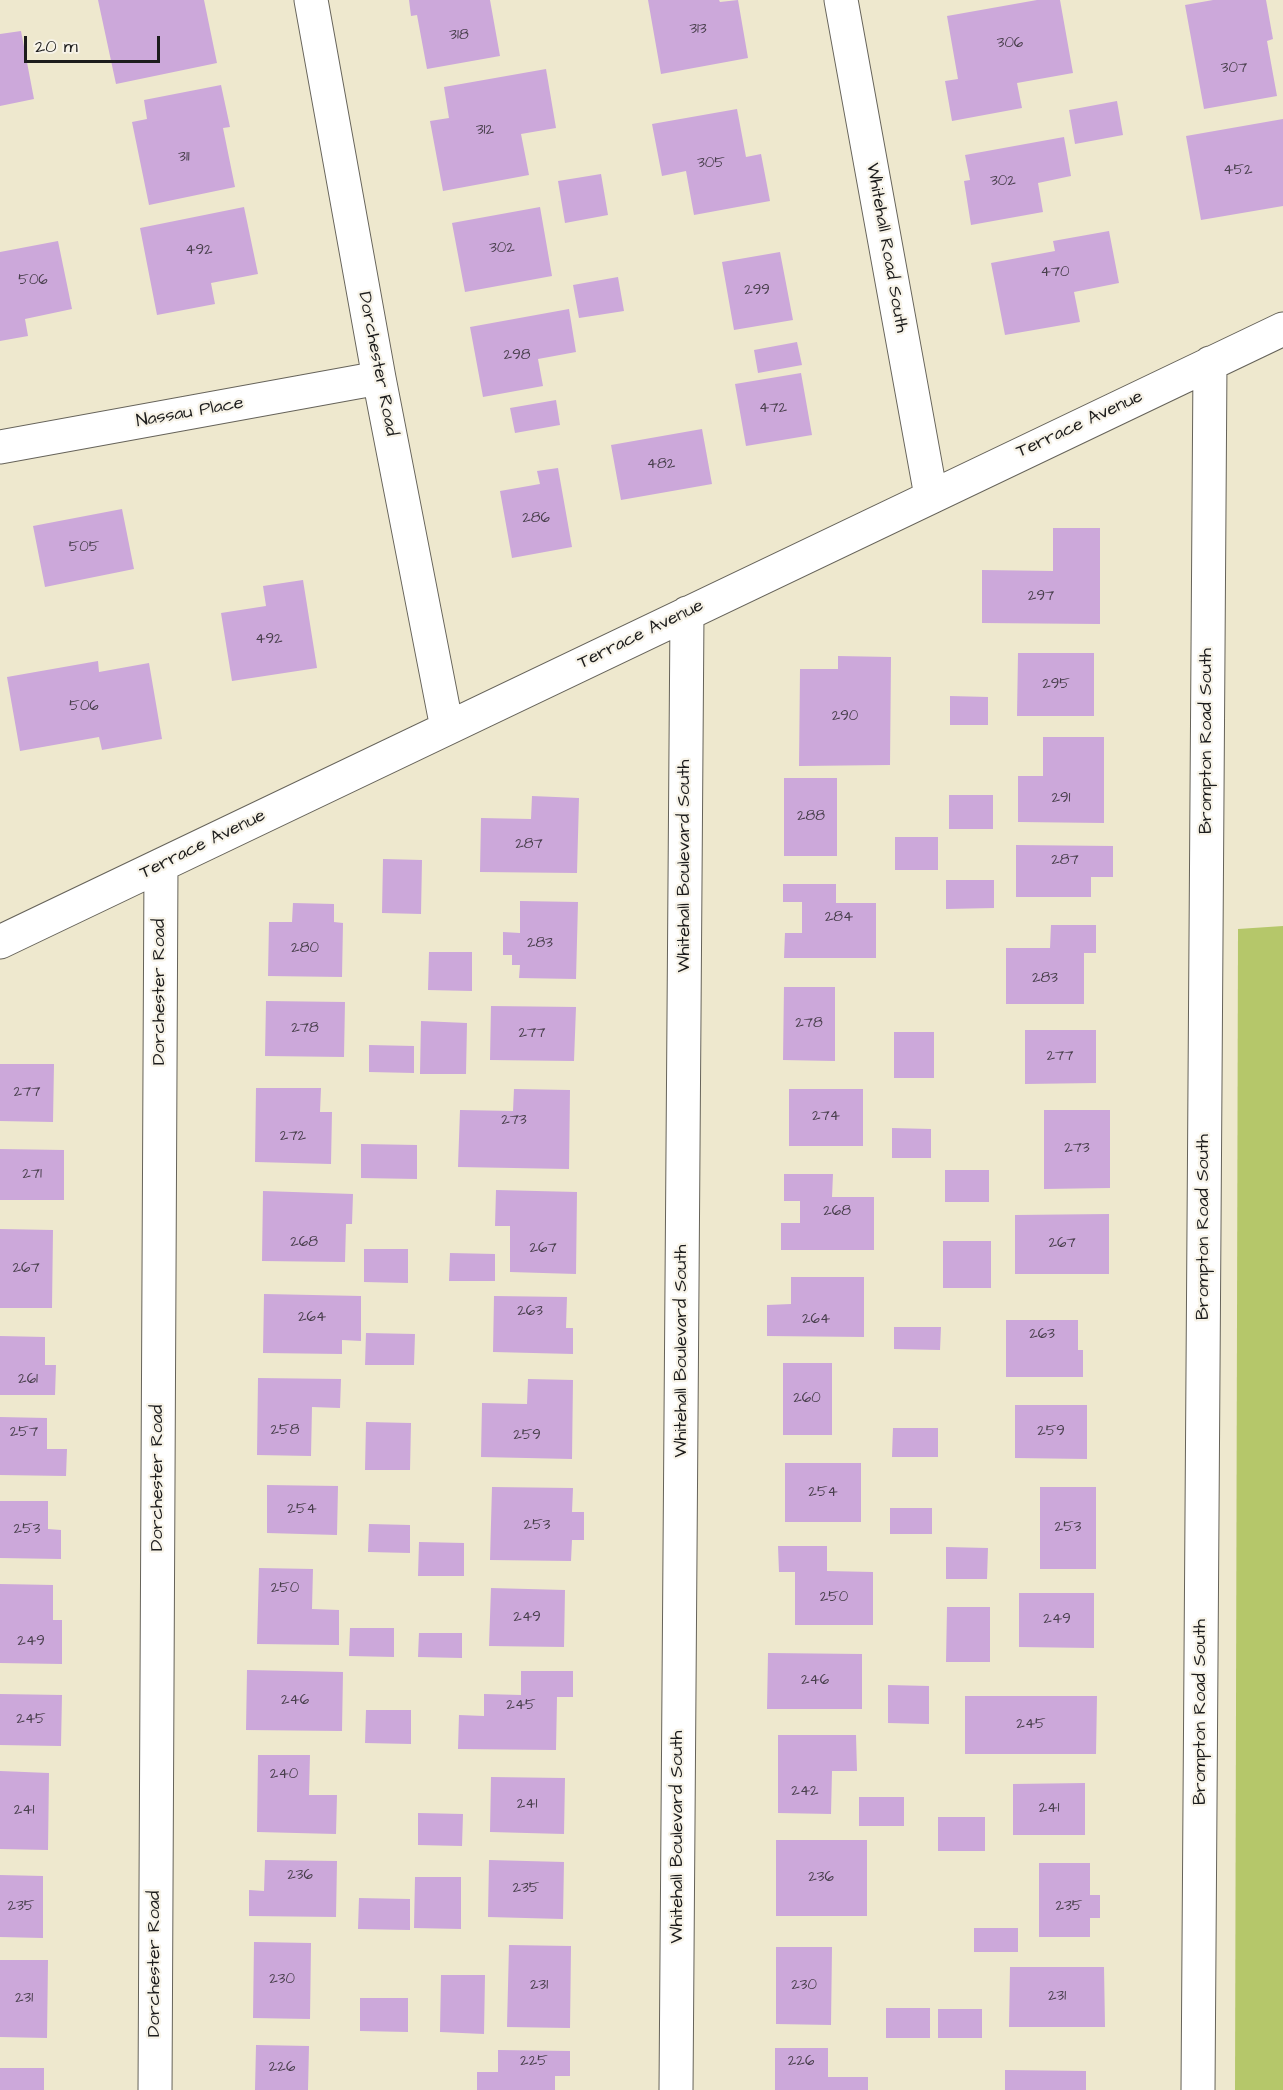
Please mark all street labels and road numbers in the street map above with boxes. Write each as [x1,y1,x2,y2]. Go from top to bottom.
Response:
street label: Whitehall Road South [860,161,912,335]
street label: Dorchester Road [352,290,402,438]
street label: Terrace Avenue [1013,386,1147,464]
street label: Nassau Place [135,393,245,433]
street label: Terrace Avenue [575,595,707,675]
street label: Brompton Road South [1196,648,1218,834]
street label: Whitehall Boulevard South [674,759,696,973]
street label: Terrace Avenue [137,805,269,885]
street label: Dorchester Road [149,919,171,1065]
street label: Brompton Road South [1193,1134,1215,1320]
street label: Whitehall Boulevard South [671,1244,693,1458]
street label: Dorchester Road [147,1405,169,1551]
street label: Brompton Road South [1190,1619,1212,1805]
street label: Whitehall Boulevard South [667,1730,689,1944]
street label: Dorchester Road [144,1891,166,2037]

